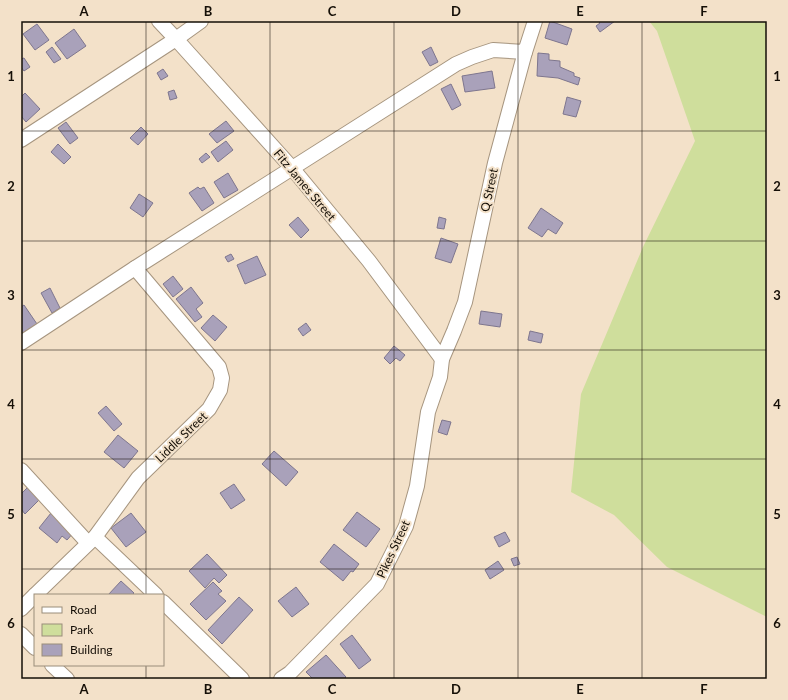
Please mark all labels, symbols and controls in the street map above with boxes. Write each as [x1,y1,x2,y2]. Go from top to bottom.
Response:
text: A [78,3,89,19]
text: B [204,3,213,19]
text: C [328,3,337,19]
text: D [451,3,461,19]
text: E [576,3,584,19]
text: F [700,3,708,19]
text: 1 [7,68,15,84]
text: 1 [773,68,781,84]
street label: Fitz James Street [271,146,340,224]
street label: Q Street [477,166,501,213]
text: 2 [7,178,15,194]
text: 2 [773,178,781,194]
text: 3 [7,287,15,303]
text: 3 [773,287,781,303]
text: 4 [7,396,15,412]
text: 4 [773,396,781,412]
street label: Liddle Street [152,408,211,465]
text: 5 [7,506,15,522]
text: 5 [773,506,781,522]
street label: Pikes Street [373,517,413,580]
legend [34,594,164,666]
text: Road [70,602,97,617]
text: 6 [7,615,15,631]
text: 6 [773,615,781,631]
text: Park [70,622,94,637]
text: Building [70,642,113,657]
text: A [78,681,89,697]
text: B [204,681,213,697]
text: C [328,681,337,697]
text: D [451,681,461,697]
text: E [576,681,584,697]
text: F [700,681,708,697]

